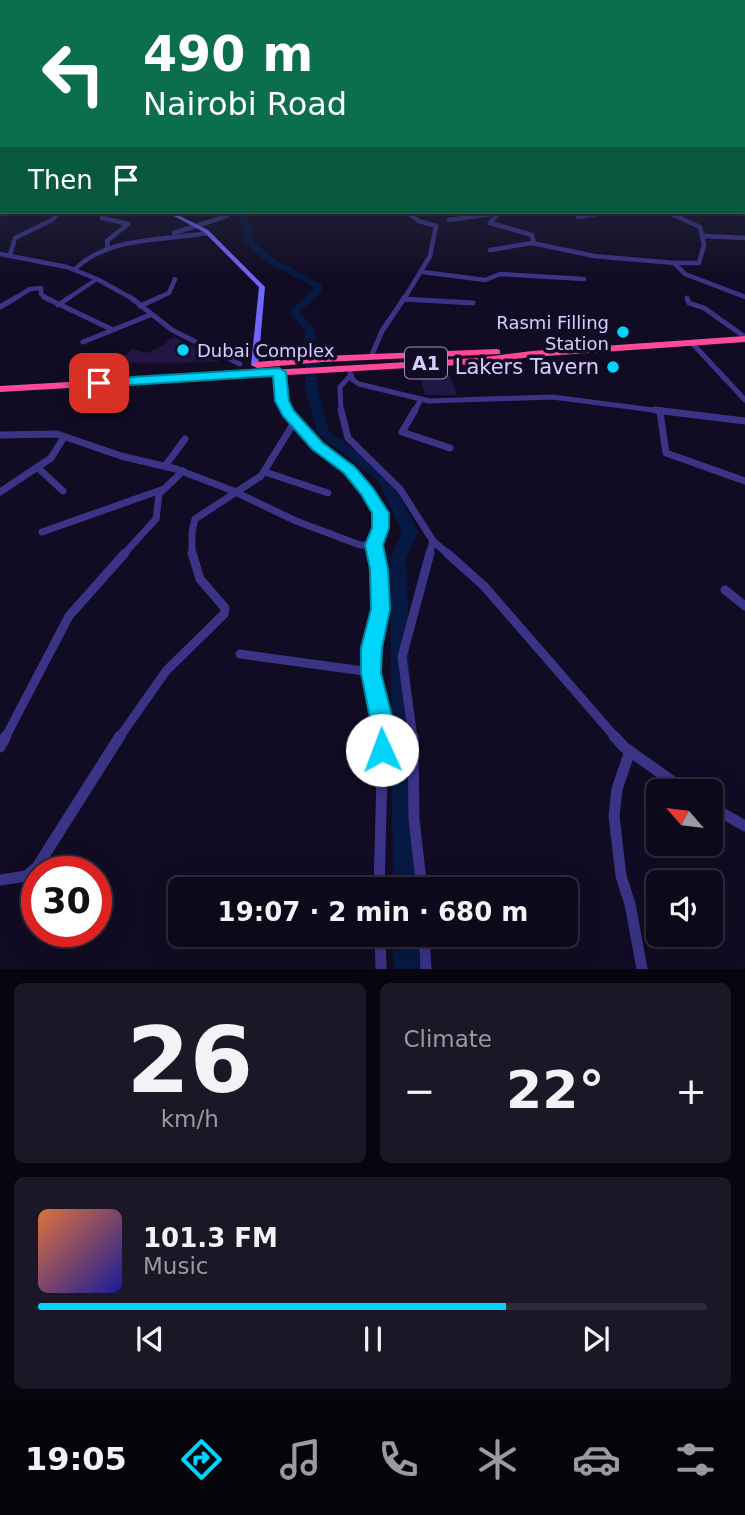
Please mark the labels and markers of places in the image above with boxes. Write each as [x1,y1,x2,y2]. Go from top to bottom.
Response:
place label: Rasmi Filling Station [496,312,609,354]
marker: Rasmi Filling Station [615,324,631,340]
place label: Dubai Complex [197,340,335,361]
marker: Dubai Complex [175,342,191,358]
pin [69,353,129,413]
place label: Lakers Tavern [455,355,599,379]
marker: Lakers Tavern [605,359,621,375]

